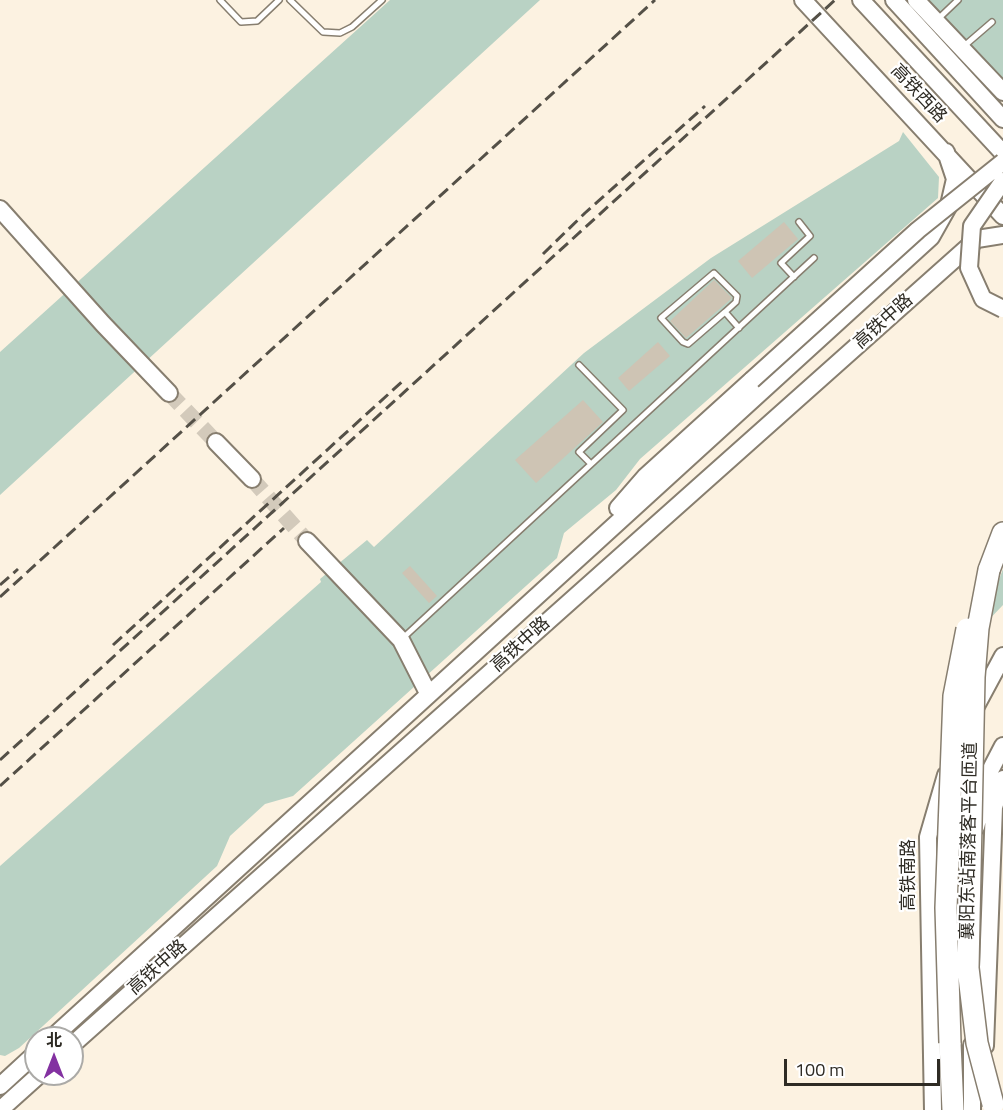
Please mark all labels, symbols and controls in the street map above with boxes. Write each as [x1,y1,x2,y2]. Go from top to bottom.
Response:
street label: 高铁西路 [886,60,950,128]
street label: 高铁中路 [850,290,918,354]
street label: 高铁中路 [487,613,555,677]
street label: 襄阳东站南落客平台匝道 [957,742,983,940]
street label: 高铁南路 [899,839,921,911]
street label: 高铁中路 [124,936,192,1000]
north arrow [24,1026,84,1086]
text: 北 [46,1028,62,1052]
scale bar [787,1047,943,1085]
text: 100 m [795,1056,844,1083]

